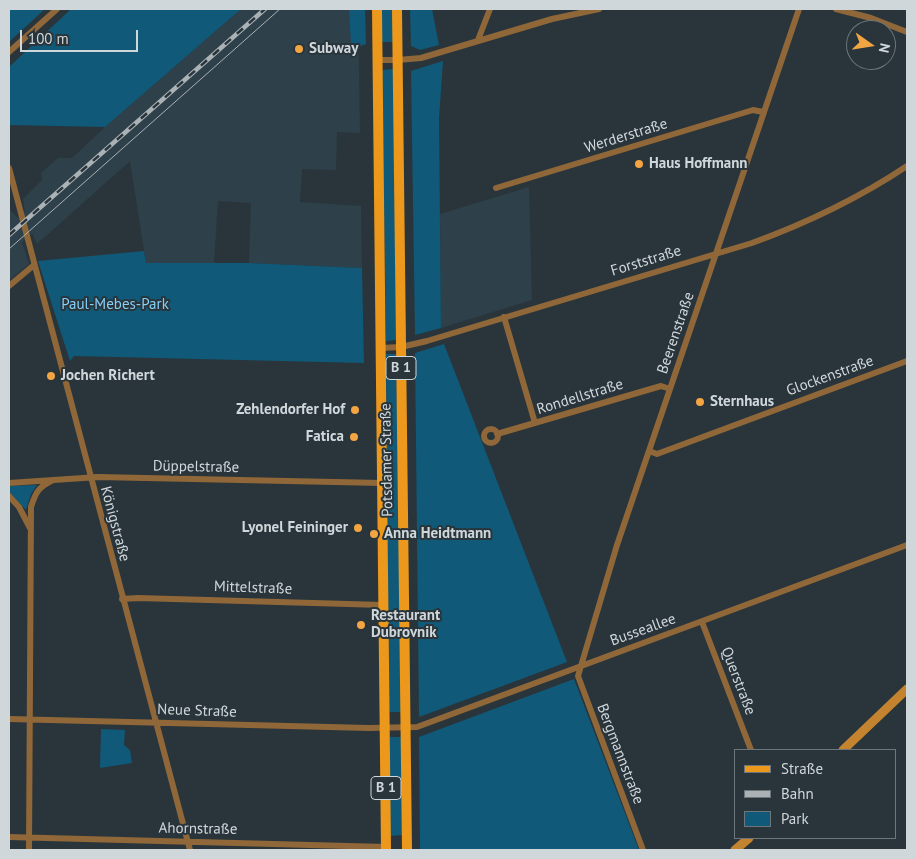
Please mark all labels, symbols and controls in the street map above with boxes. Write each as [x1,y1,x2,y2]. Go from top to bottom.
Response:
scale bar [22,20,140,52]
north arrow [846,20,896,70]
text: 100 m [28,29,69,48]
place label: Subway [309,40,358,58]
text: N [875,42,894,55]
marker: Subway [293,43,305,55]
street label: Werderstraße [582,115,670,157]
place label: Haus Hoffmann [649,155,748,173]
marker: Haus Hoffmann [633,158,645,170]
street label: Forststraße [609,242,683,280]
street label: Beerenstraße [654,290,698,376]
park label: Paul-Mebes-Park [61,296,169,314]
street label: Glockenstraße [784,352,876,400]
road number: B 1 [386,356,416,379]
place label: Jochen Richert [61,367,155,385]
marker: Jochen Richert [45,370,57,382]
street label: Rondellstraße [535,375,625,419]
place label: Sternhaus [710,393,774,411]
marker: Sternhaus [694,396,706,408]
place label: Zehlendorfer Hof [236,401,345,419]
street label: Potsdamer Straße [377,403,397,517]
marker: Zehlendorfer Hof [349,404,361,416]
place label: Fatica [306,428,344,446]
marker: Fatica [348,431,360,443]
street label: Düppelstraße [153,457,239,477]
street label: Königstraße [96,484,134,564]
place label: Lyonel Feininger [242,519,348,537]
marker: Lyonel Feininger [352,522,364,534]
place label: Anna Heidtmann [384,525,491,543]
marker: Anna Heidtmann [368,528,380,540]
street label: Mittelstraße [214,578,292,598]
place label: Restaurant Dubrovnik [371,607,440,642]
street label: Busseallee [608,610,678,650]
marker: Restaurant Dubrovnik [355,619,367,631]
street label: Querstraße [717,644,759,718]
street label: Neue Straße [157,701,237,721]
street label: Bergmannstraße [593,701,647,807]
legend [734,749,896,839]
text: Straße [781,759,823,778]
road number: B 1 [371,776,401,800]
text: Bahn [781,784,814,803]
text: Park [781,809,809,828]
street label: Ahornstraße [158,819,238,839]

